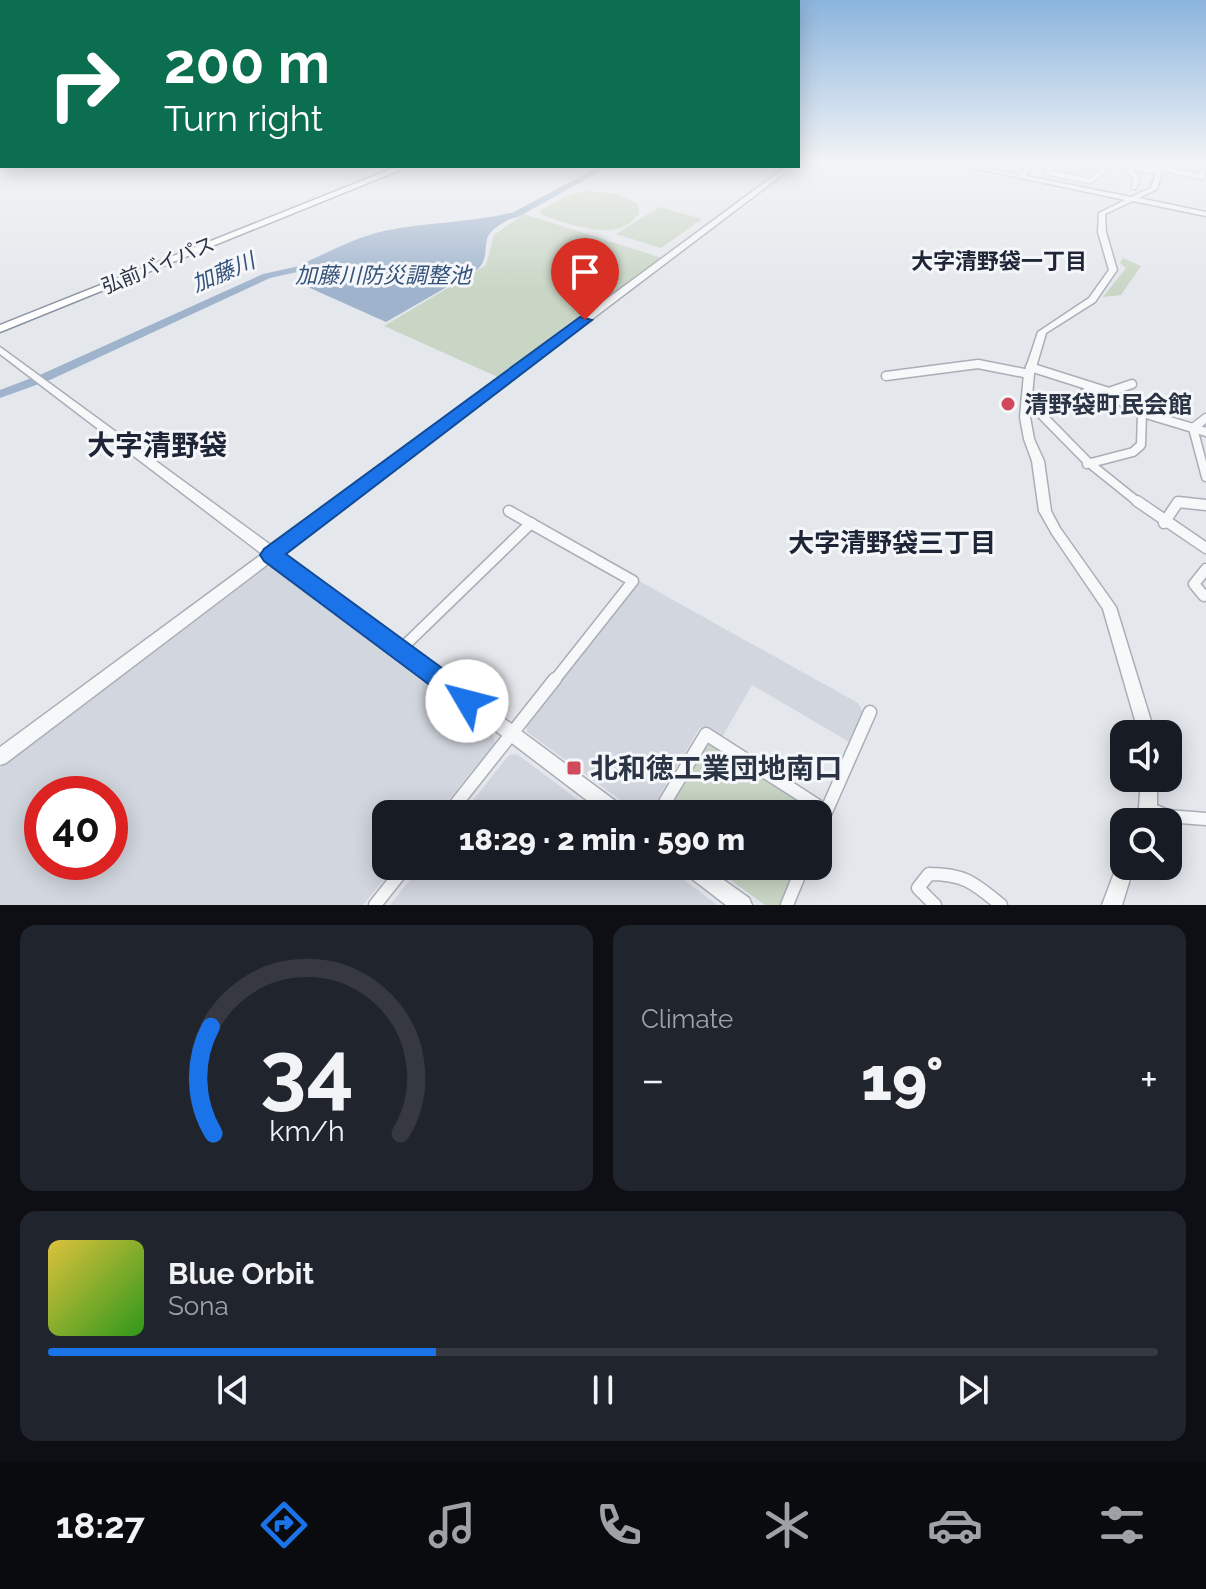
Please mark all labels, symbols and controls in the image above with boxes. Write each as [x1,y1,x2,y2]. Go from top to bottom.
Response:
text: 200 m [164,30,330,96]
icon: right [32,32,136,136]
text: Turn right [164,97,323,139]
street label: 弘前バイパス [98,231,218,299]
pin [551,238,619,320]
water label: 加藤川 [188,246,260,297]
district label: 大字清野袋一丁目 [911,248,1087,274]
icon: arrive [563,250,607,294]
water label: 加藤川防災調整池 [295,262,473,288]
place label: 清野袋町民会館 [1024,390,1192,419]
marker: 清野袋町民会館 [999,395,1017,413]
district label: 大字清野袋 [87,429,227,462]
district label: 大字清野袋三丁目 [788,528,996,558]
position arrow [425,659,509,743]
map controls [1110,720,1182,880]
button: sound [1110,720,1182,792]
place label: 北和徳工業団地南口 [590,752,842,785]
marker: 北和徳工業団地南口 [565,759,583,777]
speed limit sign: 40 [24,776,128,880]
button: search [1110,808,1182,880]
text: 18:29 · 2 min · 590 m [459,822,745,857]
text: Climate [641,1004,733,1034]
text: 34 [260,1022,353,1119]
text: 19° [861,1044,943,1114]
text: − [641,1054,665,1105]
text: + [1140,1054,1158,1105]
text: km/h [269,1114,344,1148]
text: Blue Orbit [168,1256,314,1291]
text: Sona [168,1291,229,1321]
icon: previous [211,1368,255,1412]
icon: pause [581,1368,625,1412]
icon: next [951,1368,995,1412]
icon: directions [256,1497,312,1553]
icon: music [424,1497,480,1553]
icon: phone [591,1497,647,1553]
icon: climate [759,1497,815,1553]
icon: car [927,1497,983,1553]
icon: filters [1094,1497,1150,1553]
text: 18:27 [56,1504,145,1546]

